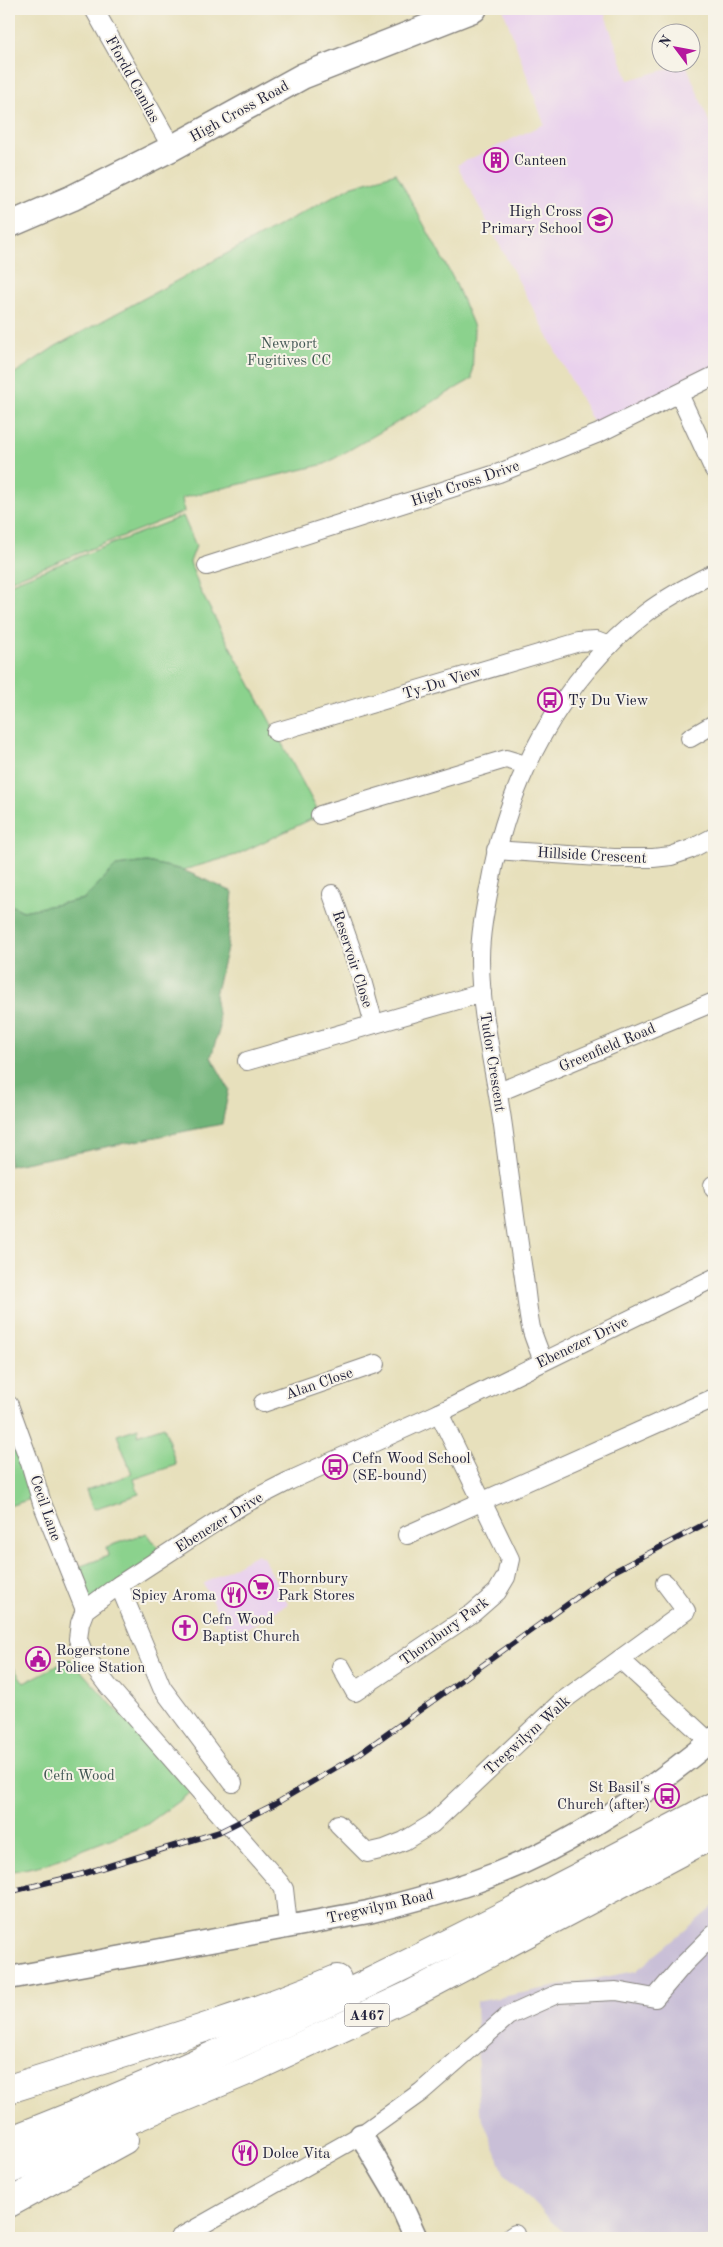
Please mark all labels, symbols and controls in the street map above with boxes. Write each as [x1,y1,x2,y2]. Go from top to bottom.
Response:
north arrow [650,22,700,72]
text: N [657,33,675,50]
street label: Ffordd Camlas [102,34,161,125]
street label: High Cross Road [188,79,292,146]
building icon: Canteen [483,147,509,173]
place label: Canteen [514,154,567,169]
place label: High Cross Primary School [481,205,582,237]
school or university icon: High Cross Primary School [587,207,613,233]
park label: Newport Fugitives CC [247,337,331,369]
street label: High Cross Drive [410,459,522,510]
street label: Ty-Du View [401,664,484,703]
bus stop icon: Ty Du View [537,687,563,713]
place label: Ty Du View [568,694,649,709]
street label: Hillside Crescent [537,846,647,867]
street label: Reservoir Close [329,909,374,1010]
street label: Tudor Crescent [476,1011,507,1113]
street label: Greenfield Road [557,1021,658,1075]
street label: Ebenezer Drive [535,1315,631,1372]
street label: Alan Close [284,1366,355,1403]
place label: Cefn Wood School (SE-bound) [352,1452,471,1484]
bus stop icon: Cefn Wood School (SE-bound) [322,1454,348,1480]
street label: Cecil Lane [26,1474,63,1543]
street label: Ebenezer Drive [173,1490,266,1556]
place label: Thornbury Park Stores [278,1572,355,1604]
supermarket icon: Thornbury Park Stores [248,1574,274,1600]
restaurant icon: Spicy Aroma [221,1582,247,1608]
place label: Spicy Aroma [132,1589,217,1604]
street label: Thornbury Park [398,1595,492,1669]
place label: Cefn Wood Baptist Church [202,1613,300,1645]
church icon: Cefn Wood Baptist Church [172,1615,198,1641]
place label: Rogerstone Police Station [56,1644,145,1676]
public building icon: Rogerstone Police Station [25,1646,51,1672]
street label: Tregwilym Walk [482,1694,574,1778]
park label: Cefn Wood [43,1769,115,1784]
place label: St Basil's Church (after) [557,1781,650,1813]
bus stop icon: St Basil's Church (after) [654,1783,680,1809]
street label: Tregwilym Road [326,1888,435,1927]
road number: A467 [344,2004,390,2026]
restaurant icon: Dolce Vita [232,2140,258,2166]
place label: Dolce Vita [262,2147,331,2162]

